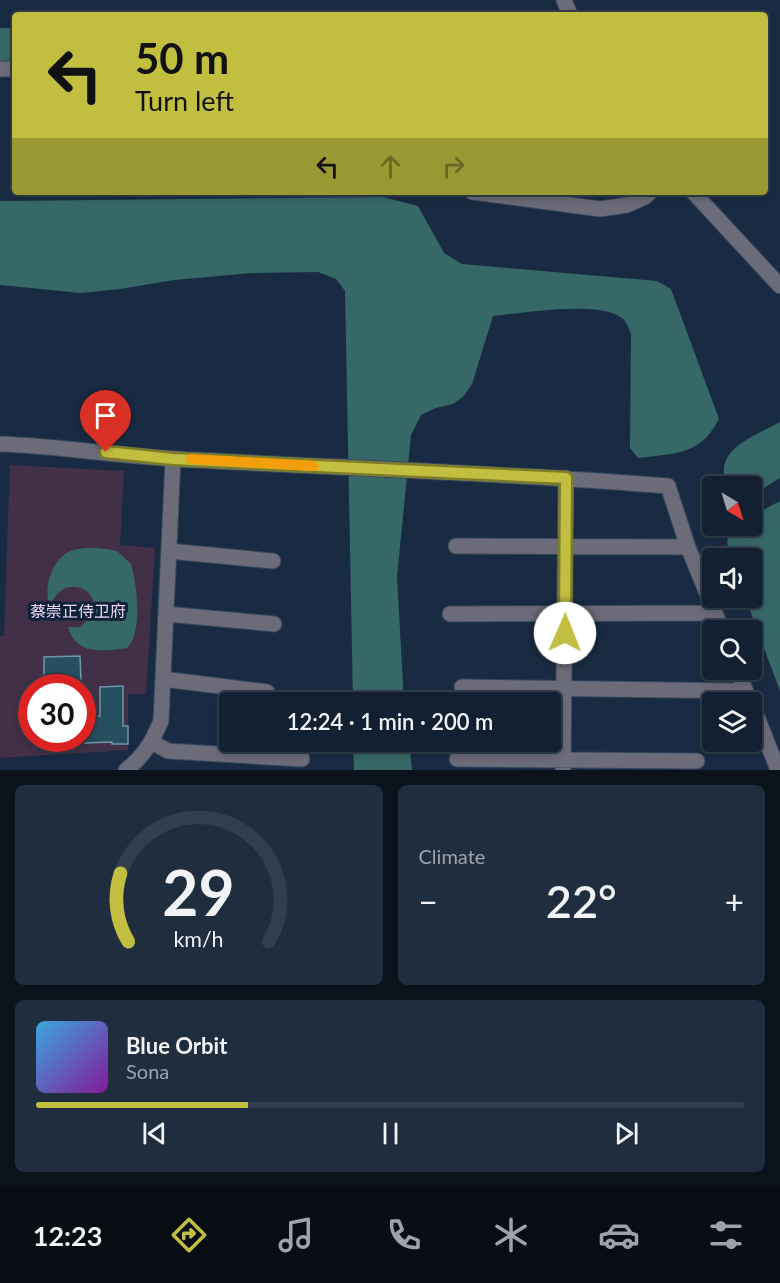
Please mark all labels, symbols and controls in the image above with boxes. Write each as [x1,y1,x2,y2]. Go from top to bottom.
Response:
text: 50 m [135,33,229,83]
icon: left [36,36,114,114]
text: Turn left [135,84,234,117]
icon: left [311,150,344,183]
icon: ahead [374,150,407,183]
icon: right [437,150,470,183]
pin [80,390,131,452]
icon: arrive [89,399,122,432]
north arrow [702,476,762,536]
map controls [702,476,762,752]
button: sound [702,548,762,608]
park label: 蔡崇正侍卫府 [30,601,126,620]
position arrow [533,601,597,665]
button: search [702,620,762,680]
speed limit sign: 30 [18,674,96,752]
button: layers [702,692,762,752]
text: 12:24 · 1 min · 200 m [287,708,493,735]
text: Climate [419,844,485,868]
text: 29 [163,854,235,929]
text: 22° [546,874,617,928]
text: − [419,881,438,921]
text: + [725,881,744,921]
text: km/h [174,926,224,952]
text: Blue Orbit [126,1032,227,1059]
text: Sona [126,1059,169,1083]
icon: previous [138,1117,171,1150]
icon: pause [374,1117,407,1150]
icon: next [610,1117,643,1150]
icon: directions [168,1214,210,1256]
icon: music [275,1214,317,1256]
icon: phone [383,1214,425,1256]
icon: climate [490,1214,532,1256]
icon: car [598,1214,640,1256]
icon: filters [705,1214,747,1256]
text: 12:23 [33,1219,102,1252]

